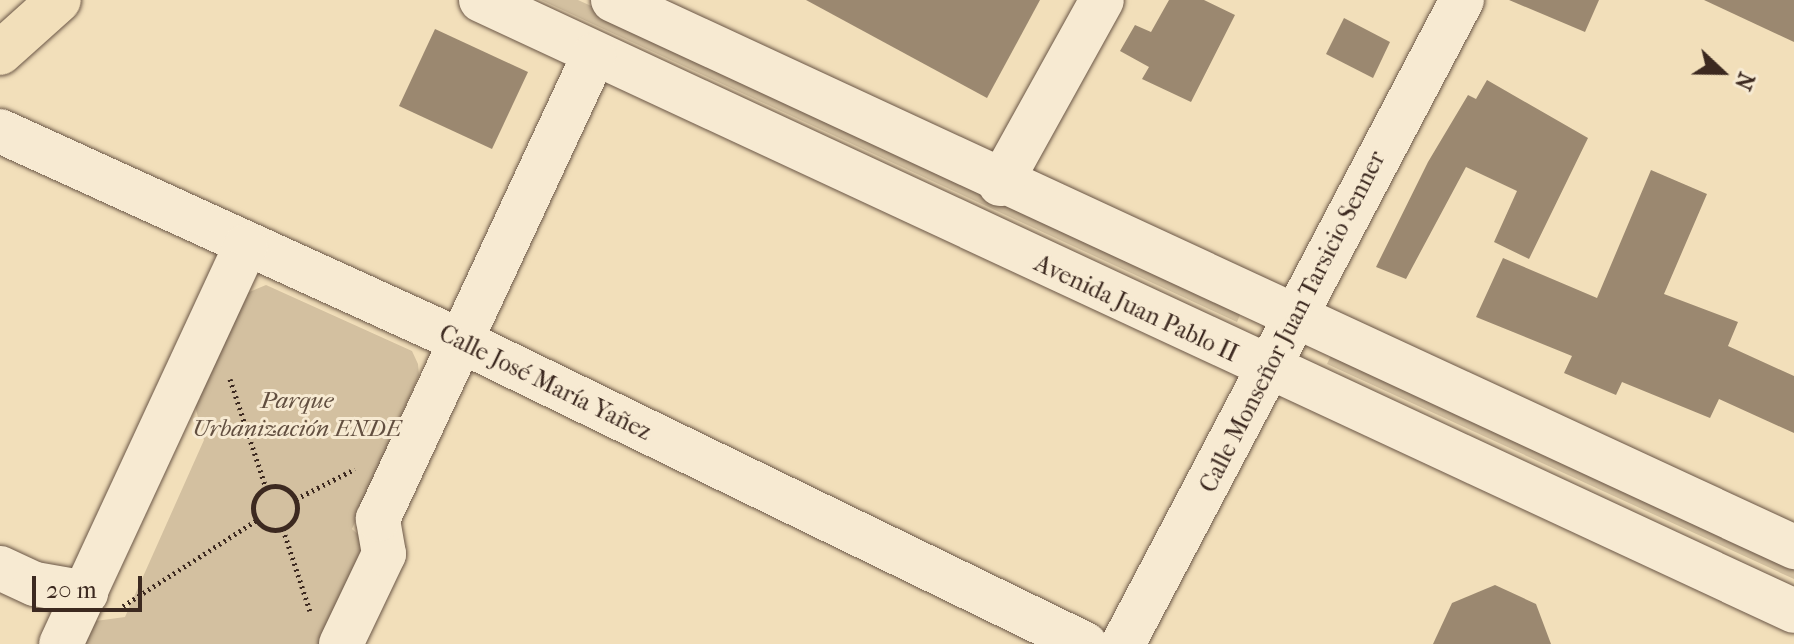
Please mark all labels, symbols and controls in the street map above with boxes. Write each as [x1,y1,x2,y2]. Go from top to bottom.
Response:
north arrow [1682,32,1762,112]
text: N [1729,68,1759,94]
street label: Calle Monseñor Juan Tarsicio Senner [1194,146,1392,498]
street label: Avenida Juan Pablo II [1030,249,1242,369]
street label: Calle José María Yañez [434,319,656,447]
park label: Parque Urbanización ENDE [192,387,402,443]
scale bar [36,560,146,610]
text: 20 m [46,576,97,604]

